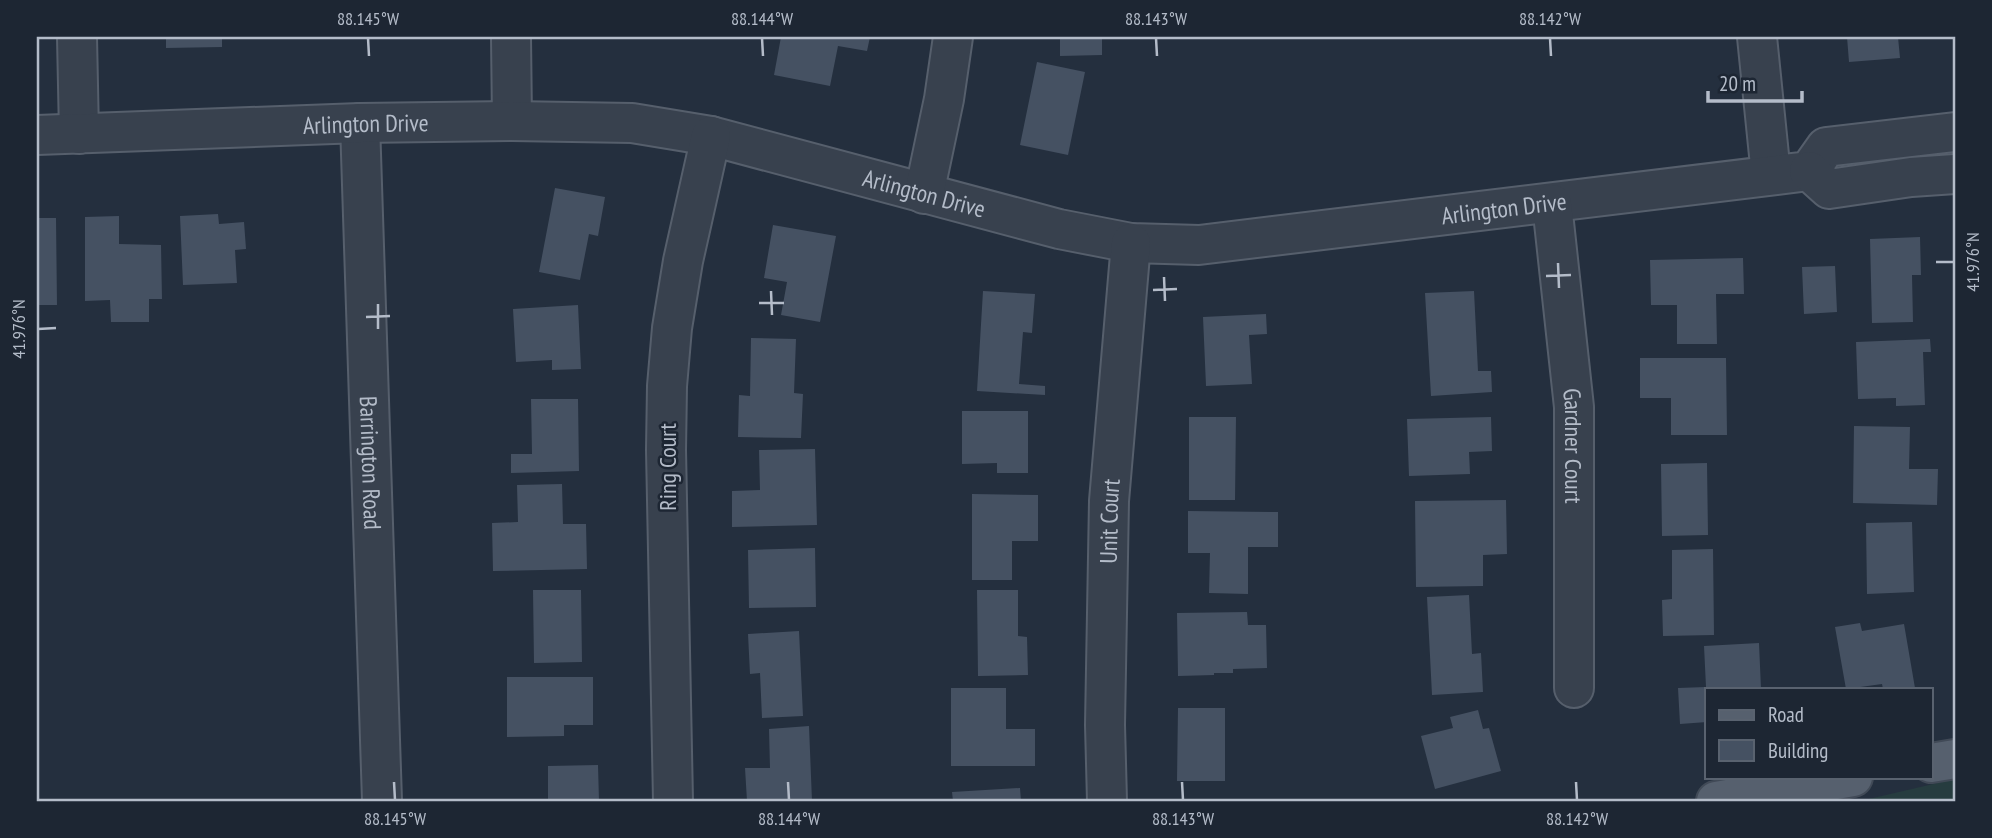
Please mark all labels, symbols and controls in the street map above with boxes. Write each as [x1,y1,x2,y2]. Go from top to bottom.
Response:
text: 88.145°W [337,7,399,30]
text: 88.144°W [731,7,793,30]
text: 88.143°W [1125,7,1187,30]
text: 88.142°W [1519,7,1581,30]
scale bar [1708,60,1803,104]
text: 20 m [1719,70,1756,97]
street label: Arlington Drive [302,107,429,141]
street label: Arlington Drive [859,162,989,224]
street label: Arlington Drive [1440,185,1568,231]
text: 41.976°N [1961,232,1984,292]
text: 41.976°N [7,299,30,359]
street label: Gardner Court [1557,387,1590,504]
street label: Barrington Road [353,396,389,530]
street label: Ring Court [652,423,683,511]
street label: Unit Court [1092,477,1126,564]
legend [1705,688,1932,778]
text: Road [1768,701,1804,728]
text: Building [1768,737,1828,764]
text: 88.145°W [364,807,426,830]
text: 88.144°W [758,807,820,830]
text: 88.143°W [1152,807,1214,830]
text: 88.142°W [1546,807,1608,830]

